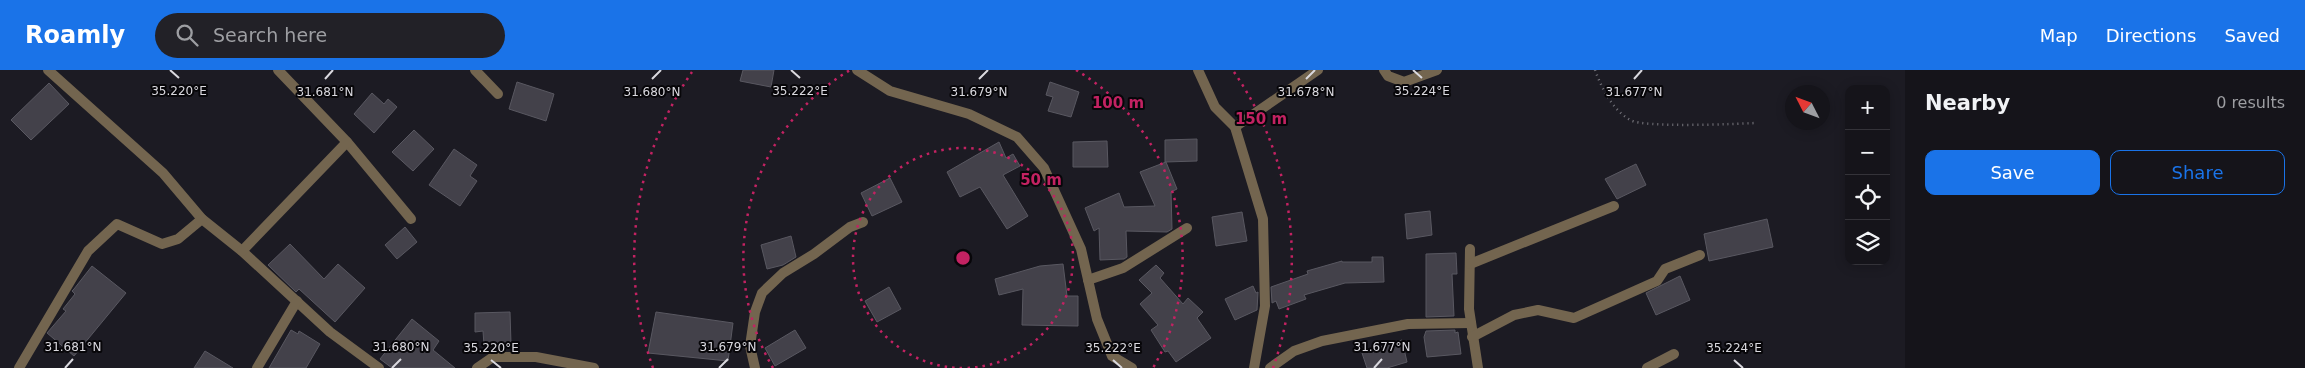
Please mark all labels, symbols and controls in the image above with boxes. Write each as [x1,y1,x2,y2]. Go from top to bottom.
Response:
search box [155,13,505,58]
text: Roamly [25,21,125,49]
icon: search [173,21,201,49]
text: Search here [213,24,327,46]
text: Map [2040,25,2078,46]
text: Directions [2106,25,2196,46]
text: Saved [2224,25,2280,46]
text: 35.220°E [151,84,207,98]
text: 35.222°E [772,84,828,98]
text: 35.224°E [1394,84,1450,98]
text: 31.681°N [297,85,353,99]
text: 31.680°N [624,85,680,99]
text: 31.679°N [951,85,1007,99]
text: 31.678°N [1278,85,1334,99]
text: 31.677°N [1606,85,1662,99]
north arrow [1785,85,1830,130]
map controls [1845,85,1890,265]
button: + [1845,85,1890,130]
text: Nearby [1925,91,2010,115]
text: 0 results [2216,93,2285,112]
text: 100 m [1092,94,1144,112]
text: 150 m [1235,110,1287,128]
button: − [1845,130,1890,175]
button: Save [1925,150,2100,195]
button: Share [2110,150,2285,195]
text: 50 m [1020,171,1062,189]
button: locate [1845,175,1890,220]
button: layers [1845,220,1890,265]
centre of rings [954,249,972,267]
text: 31.681°N [45,340,101,354]
text: 31.680°N [373,340,429,354]
text: 31.679°N [700,340,756,354]
text: 31.677°N [1354,340,1410,354]
text: 35.220°E [463,341,519,355]
text: 35.222°E [1085,341,1141,355]
text: 35.224°E [1706,341,1762,355]

